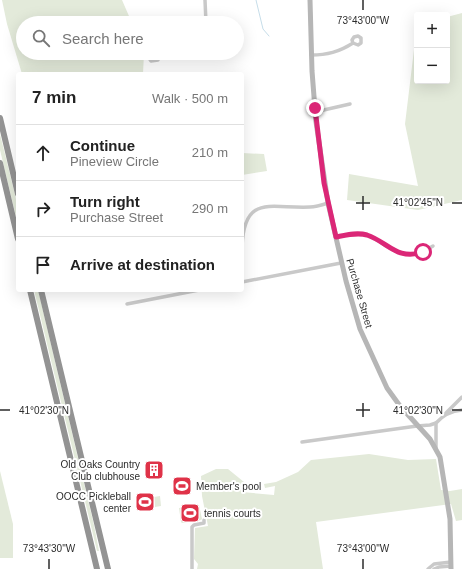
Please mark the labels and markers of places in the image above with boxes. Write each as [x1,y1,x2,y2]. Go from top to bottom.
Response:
place label: Old Oaks Country Club clubhouse [61,459,140,482]
building icon: Old Oaks Country Club clubhouse [143,459,165,481]
sports icon: Member's pool [171,475,193,497]
place label: Member's pool [196,481,261,492]
place label: OOCC Pickleball center [56,491,132,514]
sports icon: OOCC Pickleball center [134,491,156,513]
sports icon: tennis courts [179,502,201,524]
place label: tennis courts [204,508,261,519]

